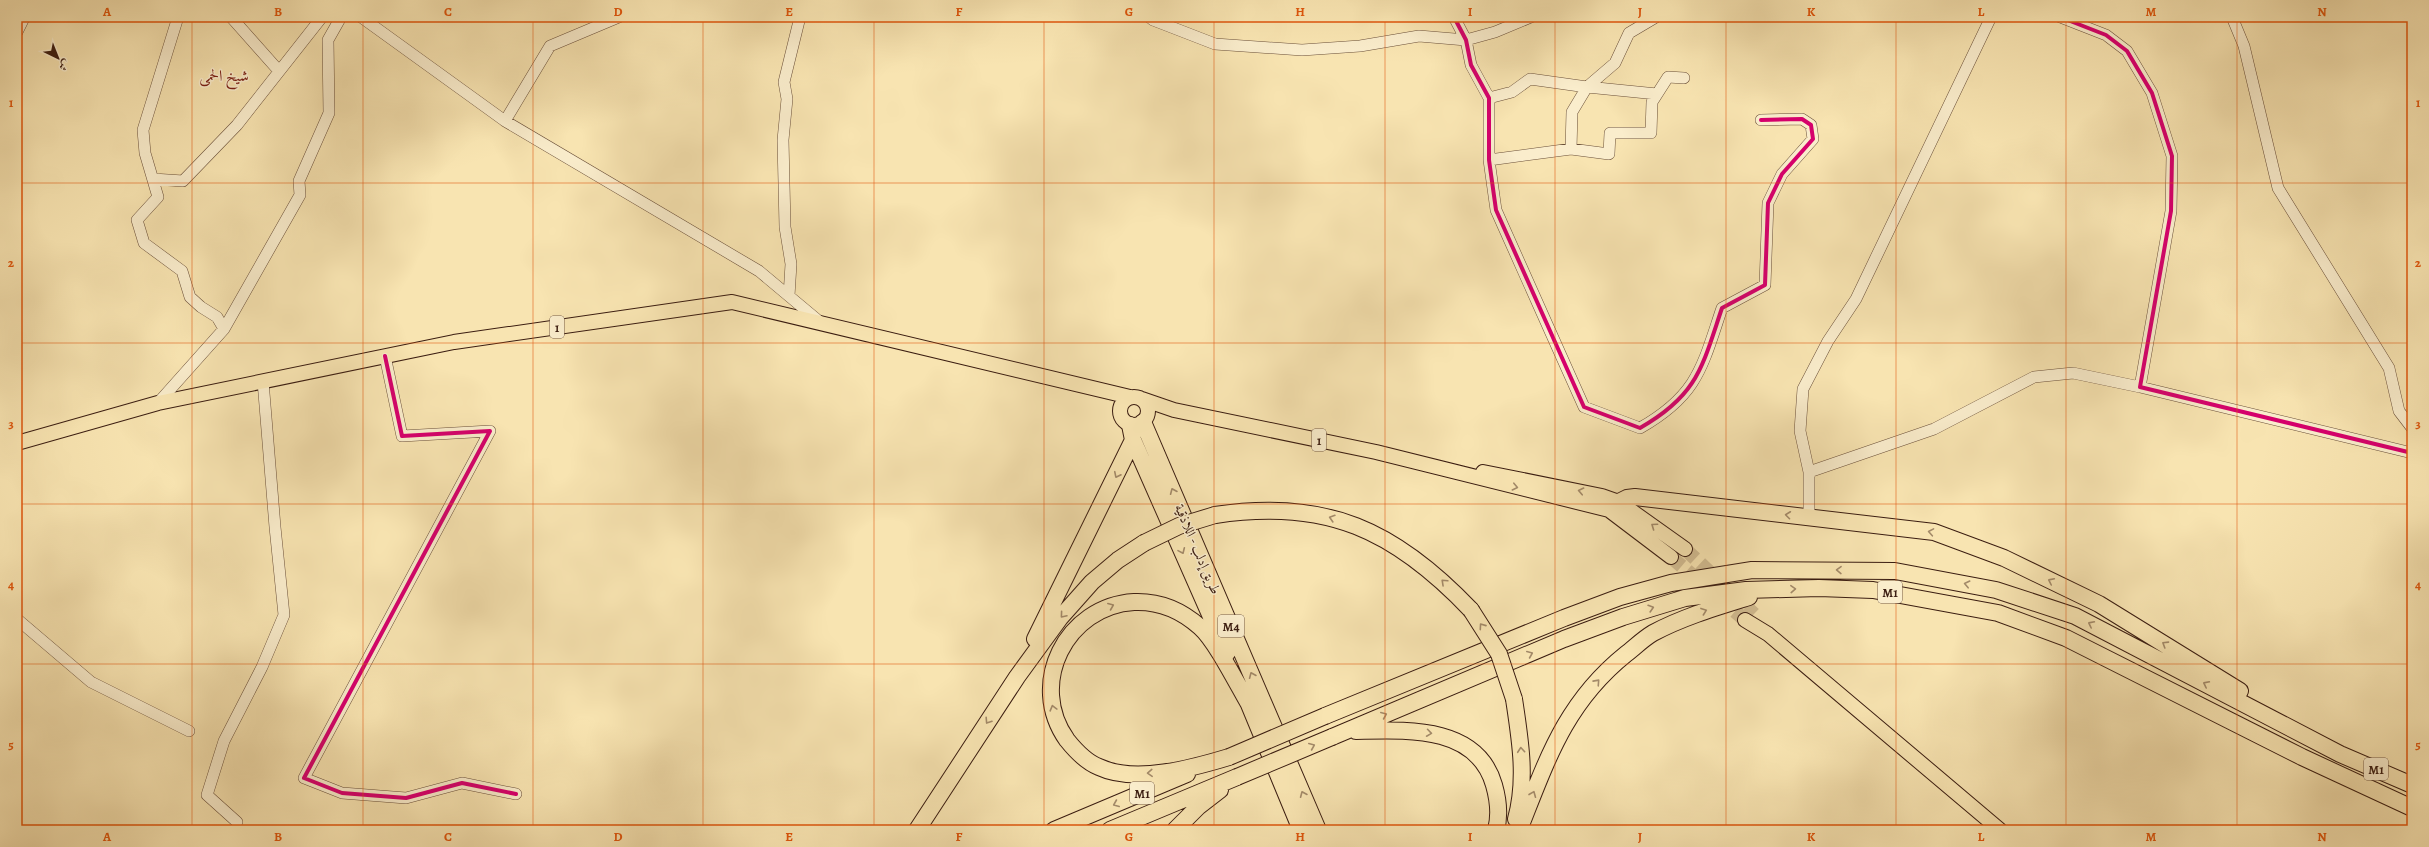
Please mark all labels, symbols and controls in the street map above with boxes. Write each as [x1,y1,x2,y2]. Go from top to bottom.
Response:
text: A [102,3,112,20]
text: B [274,3,282,20]
text: C [444,3,452,20]
text: D [613,3,623,20]
text: E [785,3,793,20]
text: F [956,3,963,20]
text: G [1125,3,1133,20]
text: H [1295,3,1305,20]
text: I [1468,3,1473,20]
text: J [1638,3,1642,20]
text: K [1807,3,1816,20]
text: L [1978,3,1985,20]
text: M [2146,3,2157,20]
text: N [2317,3,2327,20]
north arrow [38,38,78,78]
text: ش [55,56,74,74]
district label: شيخ الحمى [199,65,249,90]
text: 1 [9,94,14,111]
text: 1 [2416,94,2421,111]
text: 2 [8,254,15,271]
text: 2 [2415,254,2422,271]
road number: 1 [550,316,564,338]
text: 3 [8,415,14,432]
text: 3 [2415,415,2421,432]
road number: 1 [1312,429,1326,451]
one-way arrow [1114,471,1122,479]
one-way arrow [1512,483,1519,491]
one-way arrow [1169,487,1177,494]
one-way arrow [1578,488,1585,496]
street label: طريق إدلب - اللاذقية [1170,501,1225,597]
one-way arrow [1785,511,1791,520]
one-way arrow [1328,514,1335,523]
one-way arrow [1651,524,1658,531]
one-way arrow [1928,529,1934,537]
one-way arrow [1177,546,1185,554]
one-way arrow [1836,566,1842,574]
text: 4 [8,576,14,593]
text: 4 [2415,576,2421,593]
one-way arrow [2048,578,2055,586]
one-way arrow [1441,580,1448,587]
one-way arrow [1964,580,1971,588]
road number: M1 [1878,581,1902,603]
one-way arrow [1790,585,1796,594]
one-way arrow [1107,603,1115,611]
one-way arrow [1648,604,1655,613]
one-way arrow [1700,608,1707,616]
one-way arrow [1060,611,1067,618]
road number: M4 [1218,615,1244,637]
one-way arrow [2087,622,2095,629]
one-way arrow [1479,623,1487,630]
one-way arrow [2162,642,2169,649]
one-way arrow [1526,650,1533,658]
one-way arrow [1249,671,1257,679]
one-way arrow [1592,679,1599,686]
one-way arrow [2203,682,2210,689]
one-way arrow [1049,705,1058,712]
one-way arrow [1381,712,1388,720]
one-way arrow [985,717,993,724]
one-way arrow [1426,728,1432,737]
text: 5 [8,736,14,753]
text: 5 [2415,736,2421,753]
one-way arrow [1309,742,1316,750]
one-way arrow [1517,747,1526,753]
road number: M1 [2364,758,2388,780]
one-way arrow [1147,769,1153,777]
road number: M1 [1130,782,1154,804]
one-way arrow [1300,790,1308,797]
one-way arrow [1529,790,1537,797]
one-way arrow [1112,800,1119,808]
text: A [102,828,112,845]
text: B [274,828,282,845]
text: C [444,828,452,845]
text: D [613,828,623,845]
text: E [785,828,793,845]
text: F [956,828,963,845]
text: G [1125,828,1133,845]
text: H [1295,828,1305,845]
text: I [1468,828,1473,845]
text: J [1638,828,1642,845]
text: K [1807,828,1816,845]
text: L [1978,828,1985,845]
text: M [2146,828,2157,845]
text: N [2317,828,2327,845]

